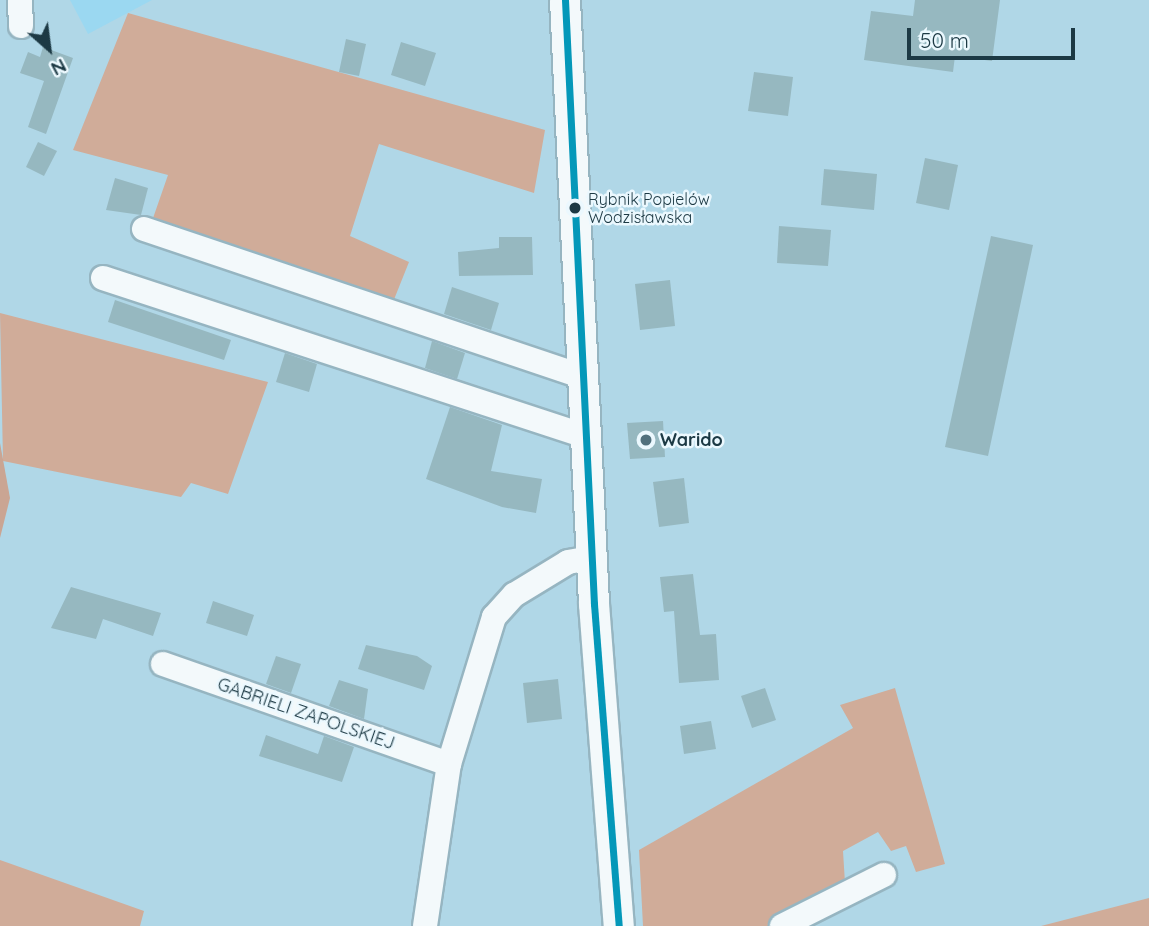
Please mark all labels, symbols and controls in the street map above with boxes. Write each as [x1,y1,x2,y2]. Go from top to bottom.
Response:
north arrow [14,14,84,84]
scale bar [911,14,1079,58]
text: 50 m [920,27,969,53]
text: N [47,54,71,81]
place label: Rybnik Popielów Wodzisławska [588,189,710,227]
marker: Rybnik Popielów Wodzisławska [568,201,582,215]
place label: Warido [660,429,723,451]
marker: Warido [638,432,654,448]
street label: GABRIELI ZAPOLSKIEJ [215,673,397,755]

